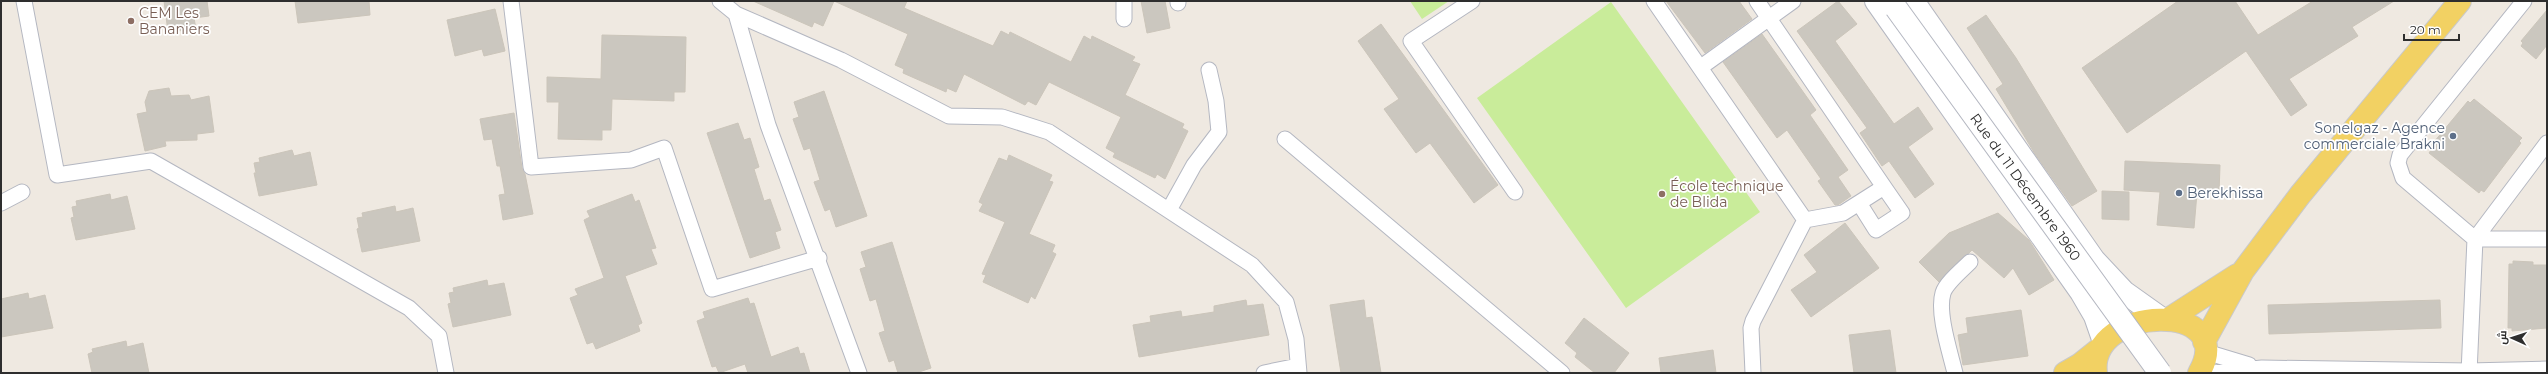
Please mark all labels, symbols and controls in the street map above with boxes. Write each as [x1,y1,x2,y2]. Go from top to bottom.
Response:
place label: CEM Les Bananiers [139,4,210,38]
marker: CEM Les Bananiers [126,16,136,26]
scale bar [2404,16,2459,42]
text: 20 m [2410,22,2441,37]
street label: Rue du 11 Décembre 1960 [1966,110,2085,264]
place label: Sonelgaz - Agence commerciale Brakni [2304,119,2445,153]
marker: Sonelgaz - Agence commerciale Brakni [2448,131,2458,141]
place label: École technique de Blida [1670,177,1783,211]
place label: Berekhissa [2187,184,2263,202]
marker: Berekhissa [2174,188,2184,198]
marker: École technique de Blida [1657,189,1667,199]
north arrow [2492,318,2532,358]
text: ش [2495,330,2509,345]

